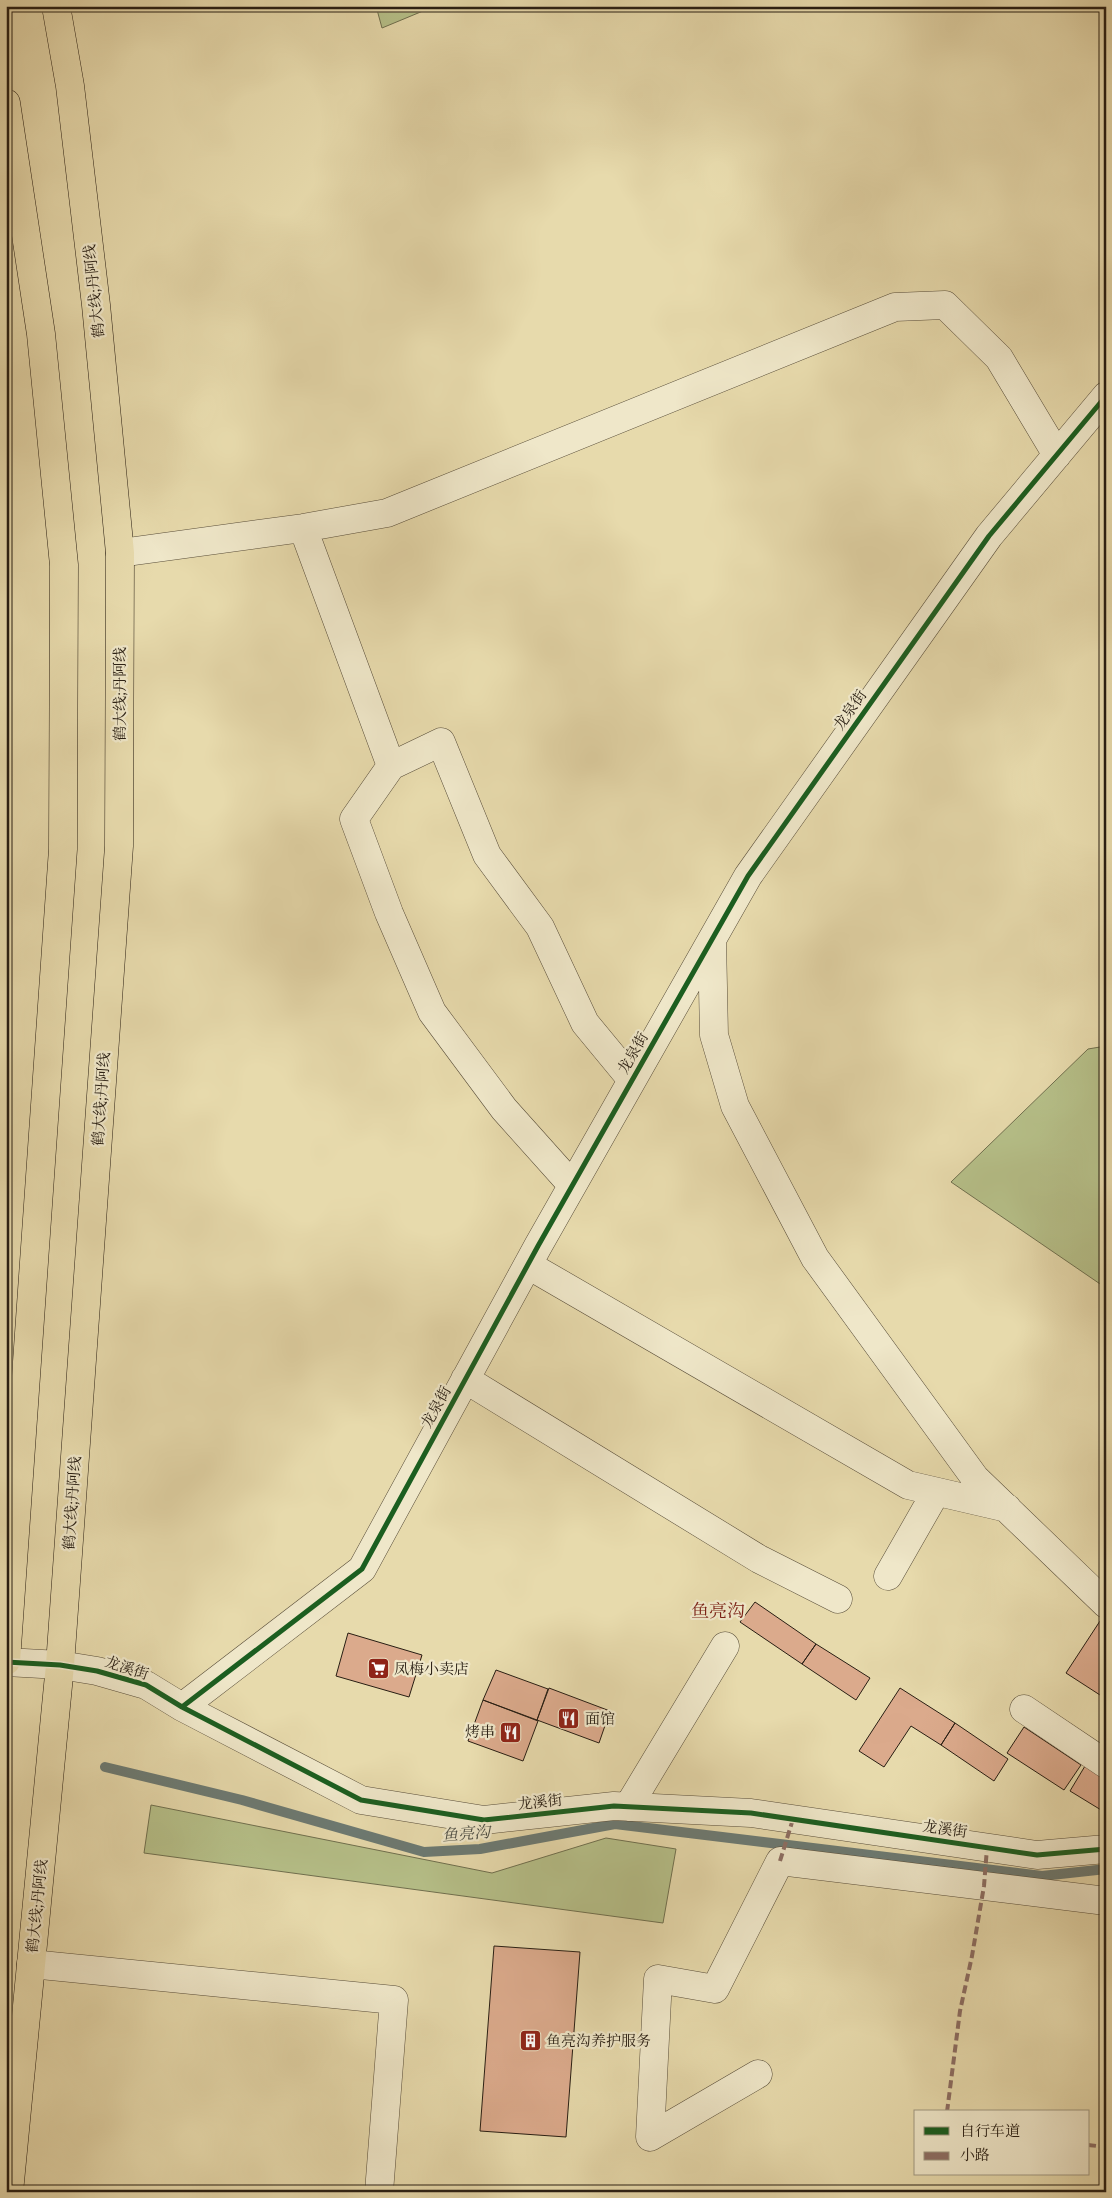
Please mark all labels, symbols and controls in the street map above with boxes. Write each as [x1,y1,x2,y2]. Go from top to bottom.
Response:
street label: 鹤大线;丹阿线 [80,243,111,339]
street label: 鹤大线;丹阿线 [111,647,132,741]
street label: 龙泉街 [830,686,873,735]
street label: 龙泉街 [614,1029,655,1078]
street label: 鹤大线;丹阿线 [89,1052,116,1147]
street label: 龙泉街 [417,1383,457,1433]
street label: 鹤大线;丹阿线 [60,1456,87,1551]
district label: 鱼亮沟 [691,1600,745,1625]
street label: 龙溪街 [102,1652,151,1686]
supermarket icon: 凤梅小卖店 [366,1657,390,1681]
place label: 凤梅小卖店 [394,1660,469,1681]
restaurant icon: 面馆 [557,1707,581,1731]
place label: 面馆 [585,1710,615,1731]
restaurant icon: 烤串 [499,1720,523,1744]
place label: 烤串 [465,1723,495,1744]
street label: 龙溪街 [517,1791,564,1816]
street label: 龙溪街 [921,1817,969,1844]
water label: 鱼亮沟 [441,1822,494,1848]
street label: 鹤大线;丹阿线 [23,1858,54,1954]
building icon: 鱼亮沟养护服务 [518,2029,542,2053]
place label: 鱼亮沟养护服务 [546,2032,651,2053]
legend [914,2110,1090,2176]
text: 自行车道 [960,2122,1020,2143]
text: 小路 [960,2146,990,2167]

